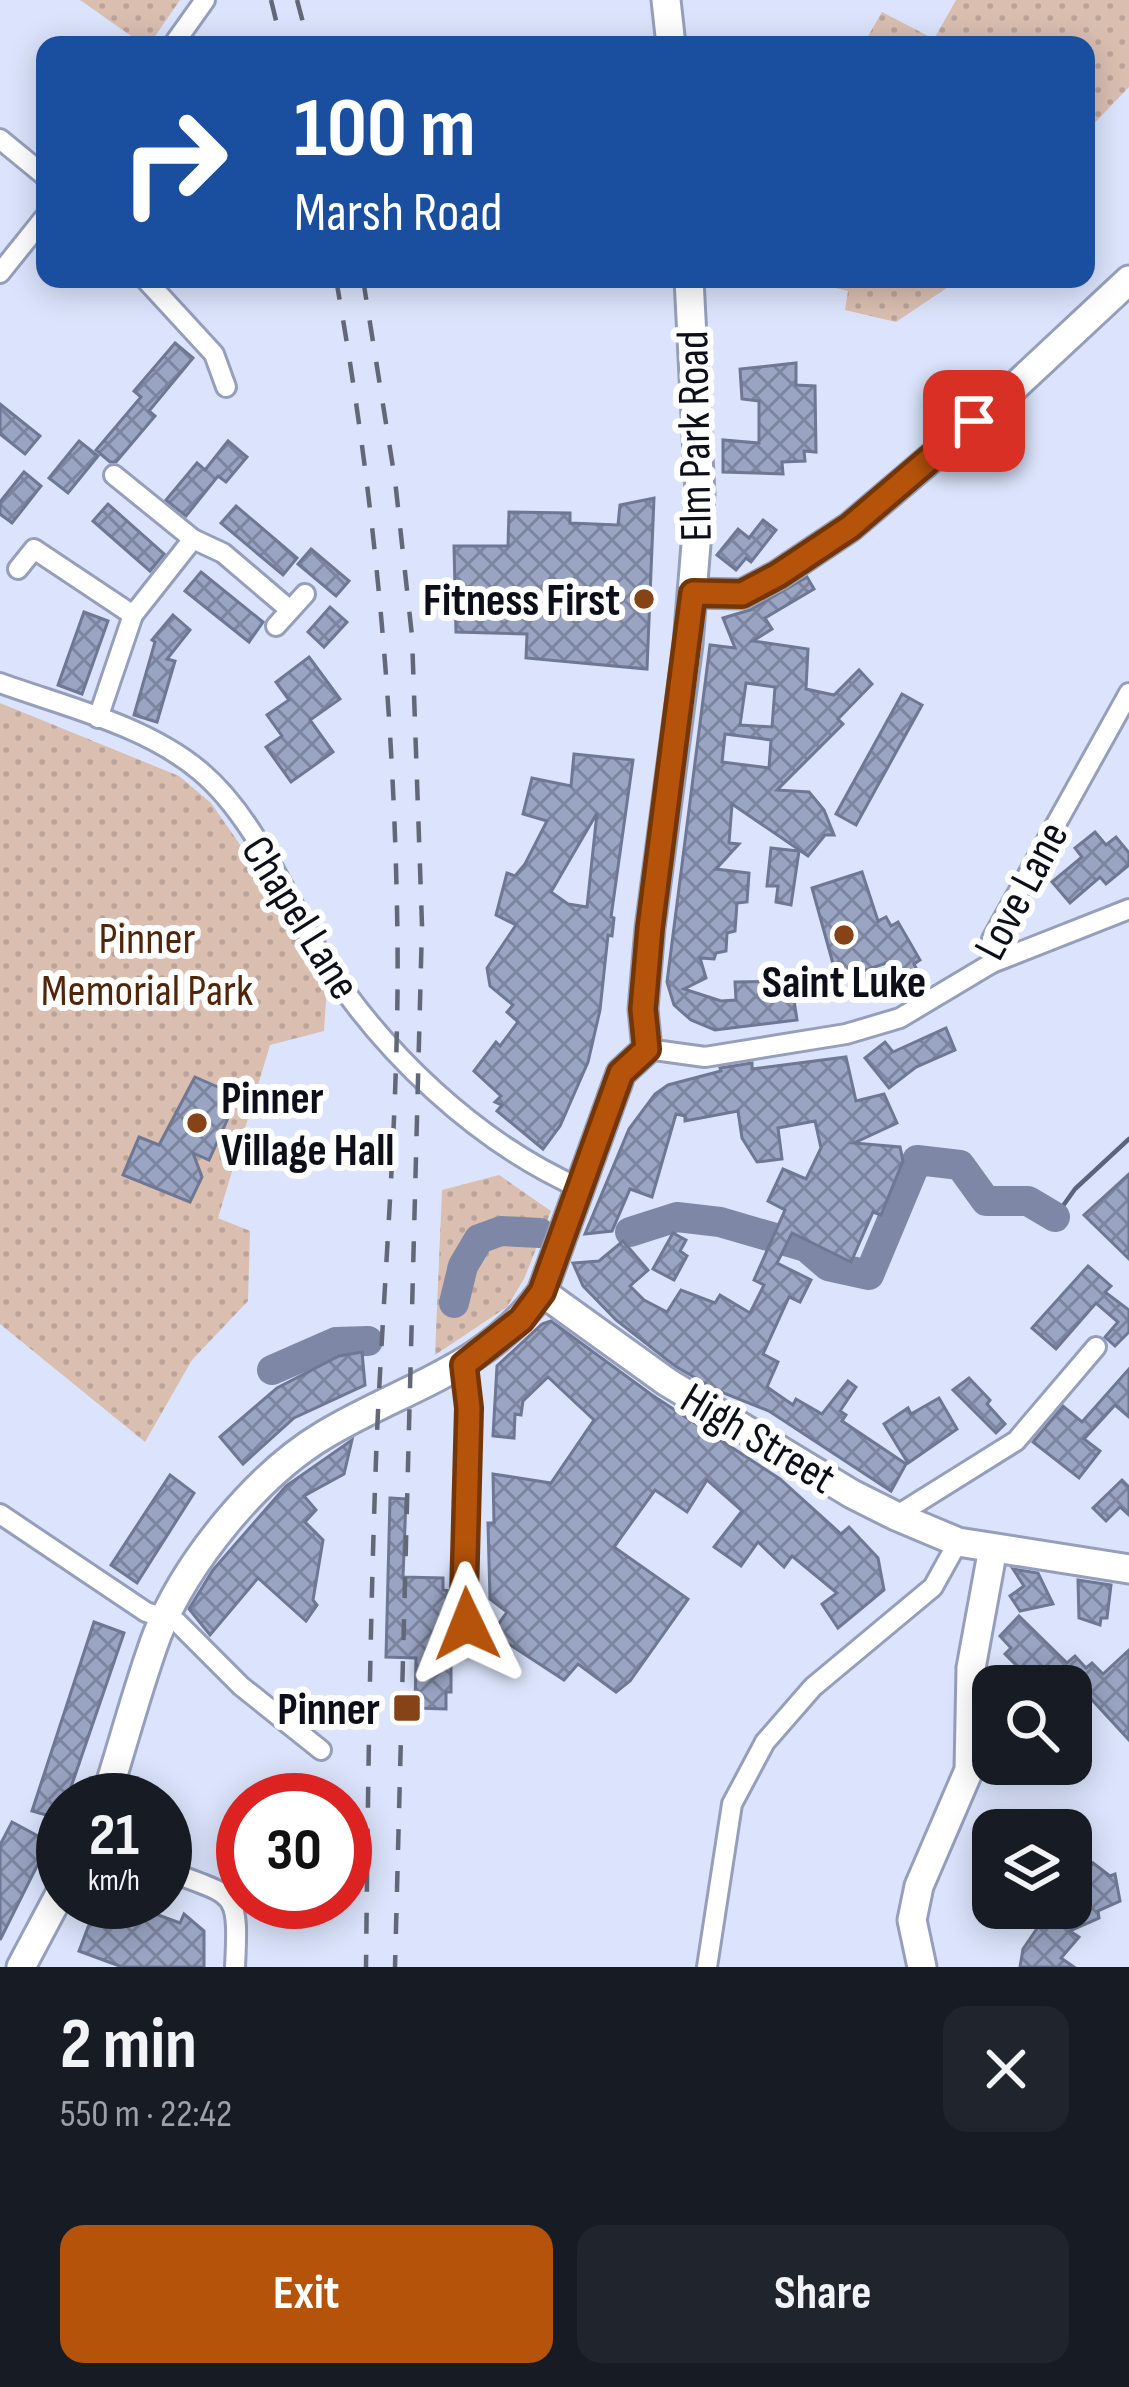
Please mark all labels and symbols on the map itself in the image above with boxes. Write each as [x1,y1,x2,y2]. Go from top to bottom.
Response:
street label: Elm Park Road [666,330,725,542]
pin [923,370,1025,472]
place label: Fitness First [423,574,620,629]
marker: Fitness First [631,586,657,612]
street label: Love Lane [963,813,1081,969]
street label: Chapel Lane [228,827,371,1010]
park label: Pinner Memorial Park [41,912,253,1019]
marker: Saint Luke [831,922,857,948]
place label: Saint Luke [762,956,926,1011]
place label: Pinner Village Hall [221,1072,394,1179]
marker: Pinner Village Hall [184,1110,210,1136]
street label: High Street [670,1372,845,1507]
position arrow [404,1561,530,1687]
place label: Pinner [277,1683,380,1738]
marker: Pinner [391,1692,423,1724]
speed limit sign: 30 [216,1773,372,1929]

